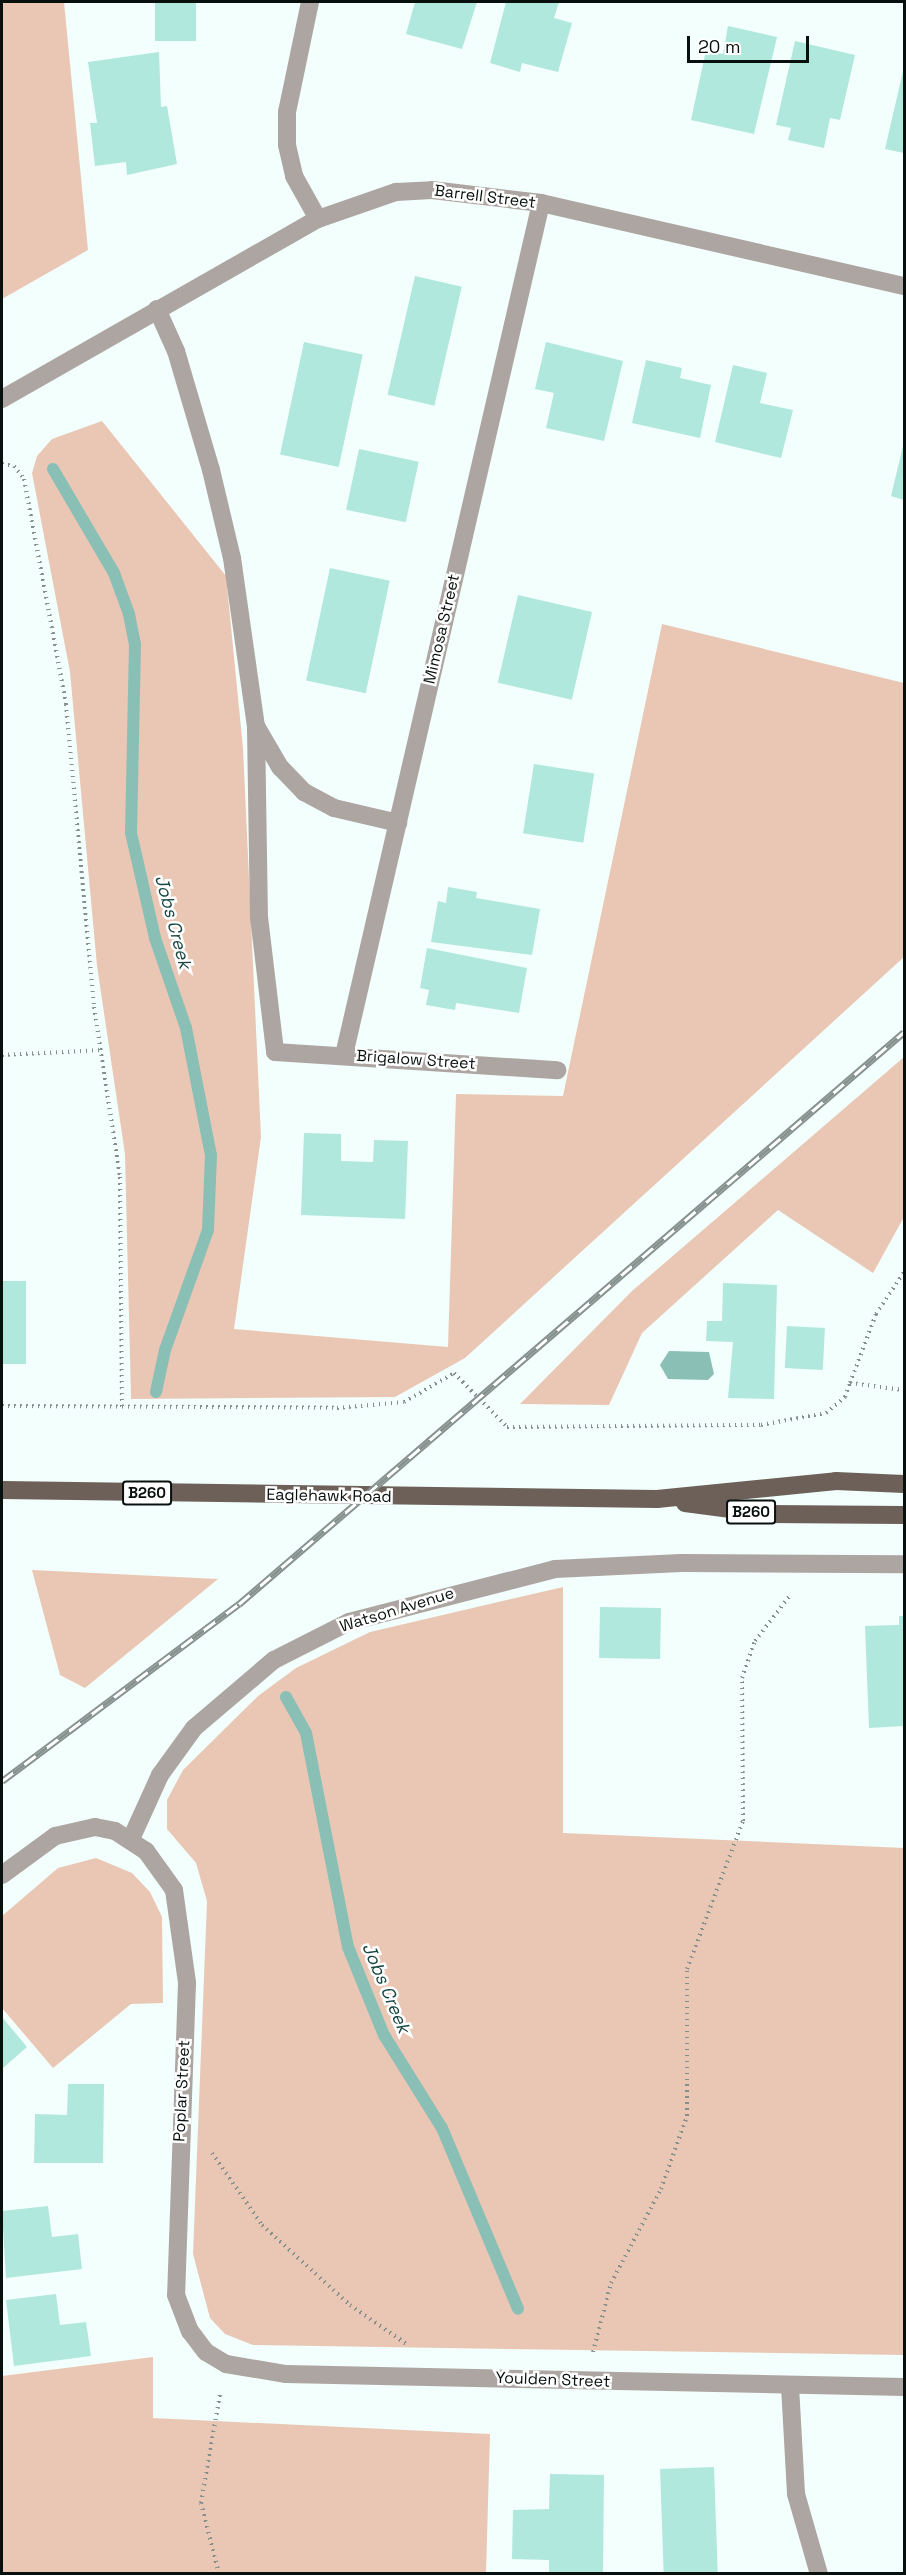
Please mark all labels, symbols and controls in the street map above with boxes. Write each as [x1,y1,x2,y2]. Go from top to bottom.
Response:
scale bar [690,24,812,62]
text: 20 m [698,35,741,58]
street label: Barrell Street [433,181,537,213]
street label: Mimosa Street [420,572,464,686]
water label: Jobs Creek [150,873,196,971]
street label: Brigalow Street [356,1046,476,1074]
road number: B260 [122,1481,172,1505]
street label: Eaglehawk Road [266,1485,392,1507]
road number: B260 [726,1500,777,1524]
street label: Watson Avenue [337,1583,457,1637]
water label: Jobs Creek [357,1940,415,2036]
street label: Poplar Street [170,2040,194,2142]
street label: Youlden Street [495,2368,611,2392]

